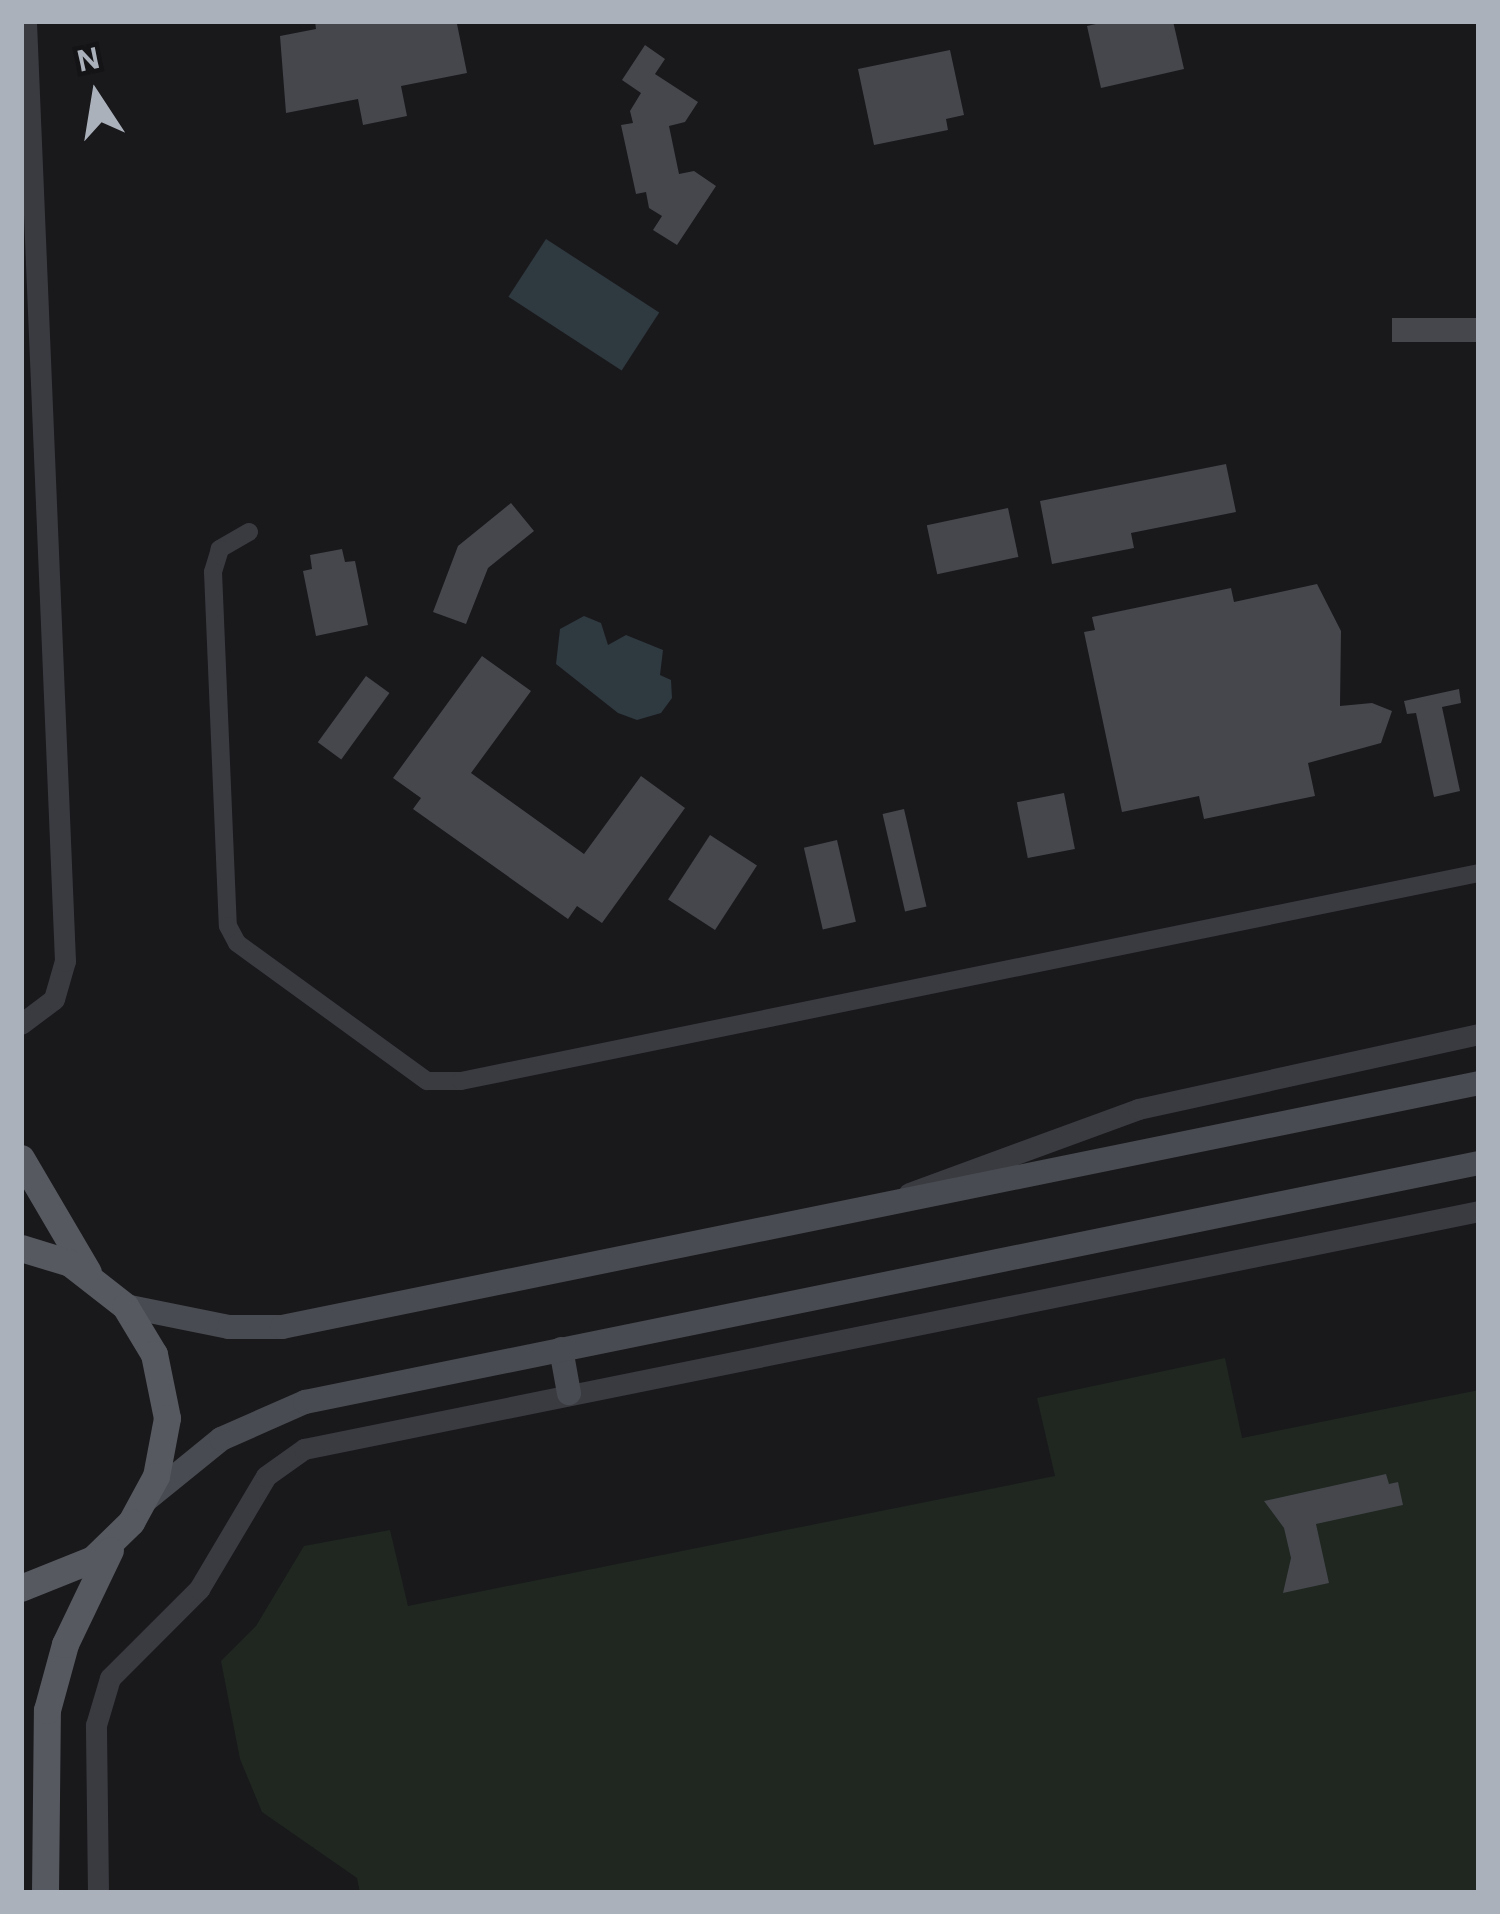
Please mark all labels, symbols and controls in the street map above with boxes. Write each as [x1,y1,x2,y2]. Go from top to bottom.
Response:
north arrow [36,36,156,156]
text: N [74,42,103,79]

